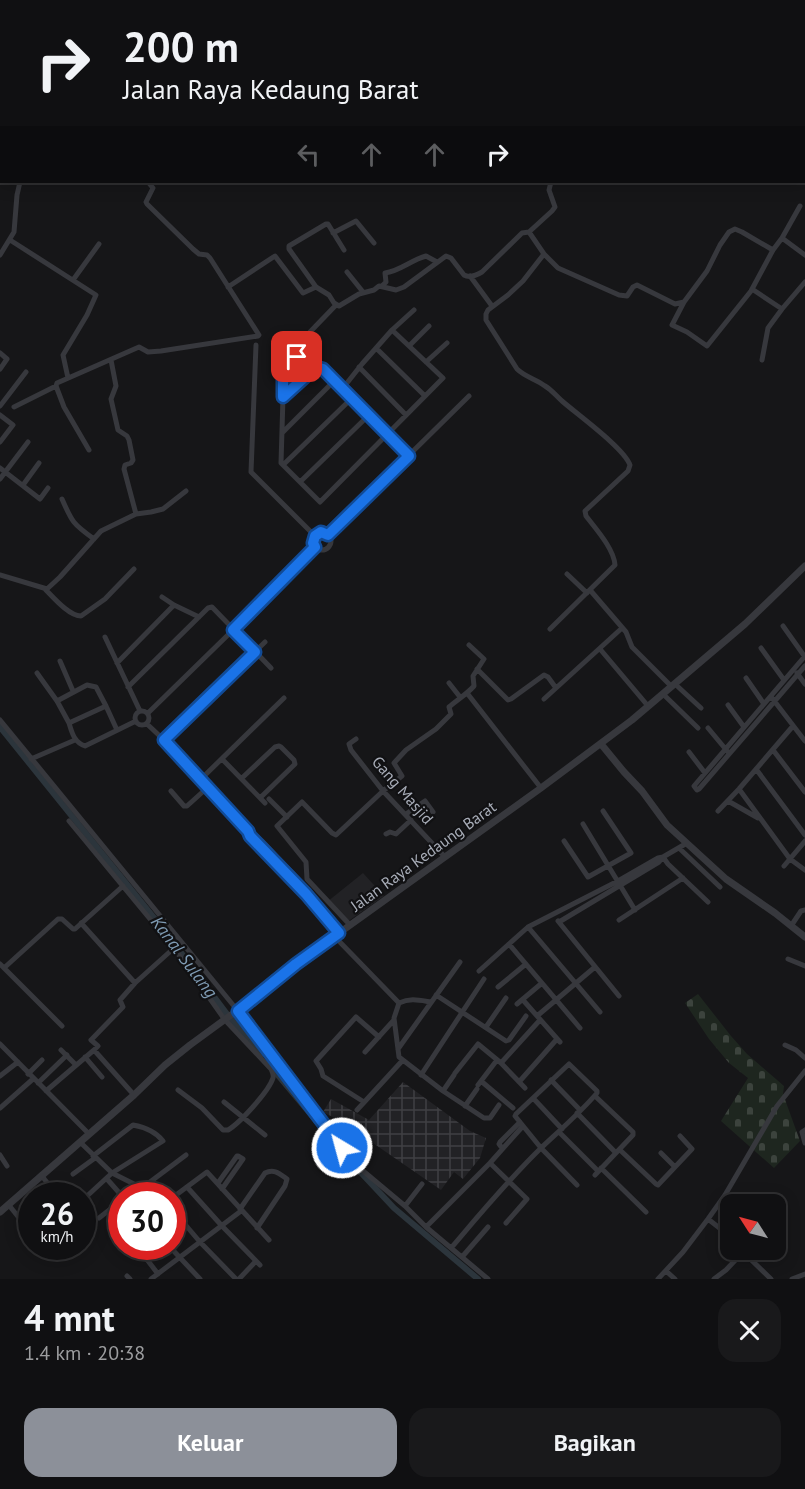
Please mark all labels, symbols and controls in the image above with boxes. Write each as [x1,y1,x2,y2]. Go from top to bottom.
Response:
text: 200 m [123,19,239,74]
icon: right [24,24,102,102]
text: Jalan Raya Kedaung Barat [123,72,419,106]
icon: left [292,138,325,171]
icon: ahead [355,138,388,171]
icon: ahead [418,138,451,171]
icon: right [481,138,514,171]
pin [271,331,322,382]
icon: arrive [280,340,313,373]
street label: Gang Masjid [368,752,438,828]
street label: Jalan Raya Kedaung Barat [345,796,500,916]
water label: Kanal Sulang [146,911,223,1002]
position arrow [310,1116,374,1180]
speed limit sign: 30 [108,1182,186,1260]
text: 26 [40,1194,74,1233]
north arrow [720,1194,786,1260]
map controls [720,1194,786,1260]
text: km/h [41,1227,73,1246]
text: 4 mnt [24,1294,115,1341]
button: close [718,1299,781,1362]
text: 1.4 km · 20:38 [24,1340,145,1366]
button: Keluar [24,1408,397,1477]
button: Bagikan [409,1408,781,1477]

